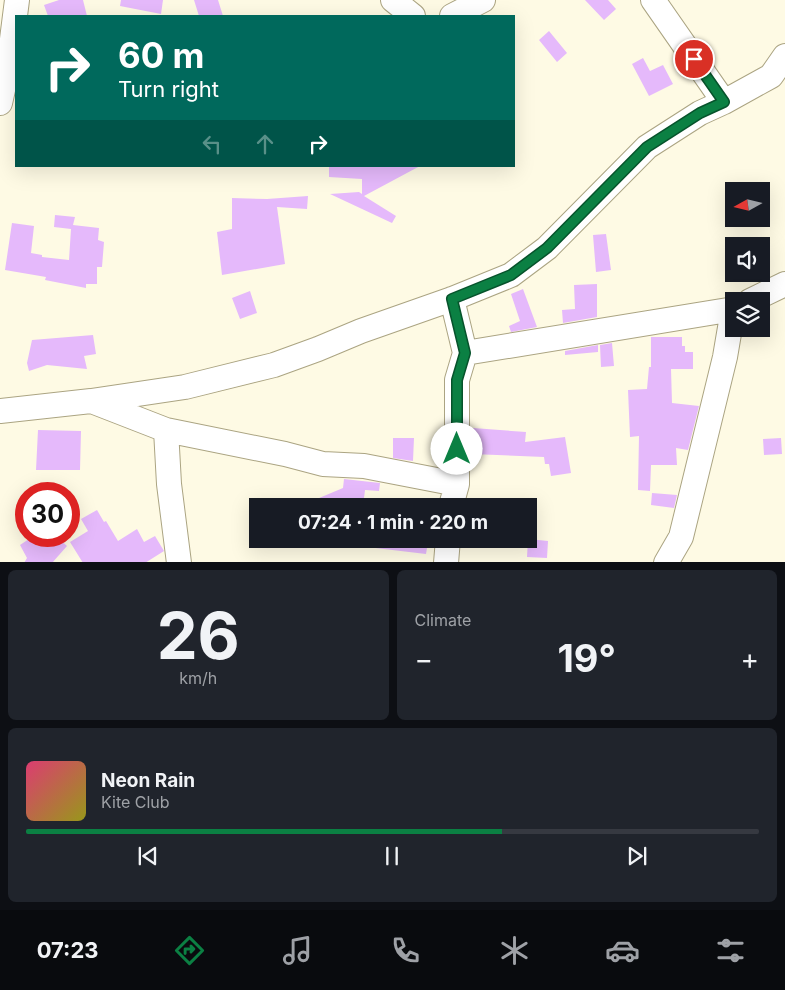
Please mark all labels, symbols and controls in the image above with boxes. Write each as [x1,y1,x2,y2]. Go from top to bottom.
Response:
text: 60 m [118,34,205,76]
icon: right [35,35,100,100]
pin [673,38,715,80]
icon: arrive [680,45,708,73]
text: Turn right [118,76,219,102]
icon: left [198,130,226,158]
icon: ahead [251,130,279,158]
icon: right [304,130,332,158]
north arrow [725,182,770,228]
map controls [725,182,770,337]
button: sound [725,237,770,282]
button: layers [725,292,770,337]
position arrow [430,422,482,474]
speed limit sign: 30 [15,482,80,547]
text: 07:24 · 1 min · 220 m [298,511,488,534]
text: 26 [157,596,240,675]
text: Climate [415,610,471,630]
text: 19° [557,635,616,681]
text: − [415,642,433,676]
text: + [740,642,759,676]
text: km/h [179,668,217,688]
text: Neon Rain [101,769,195,792]
text: Kite Club [101,792,170,812]
icon: previous [134,842,162,870]
icon: pause [378,842,406,870]
icon: next [623,842,651,870]
icon: directions [172,933,207,968]
icon: music [280,933,315,968]
icon: phone [388,933,423,968]
icon: climate [497,933,532,968]
icon: car [605,933,640,968]
icon: filters [713,933,748,968]
text: 07:23 [37,937,99,963]

